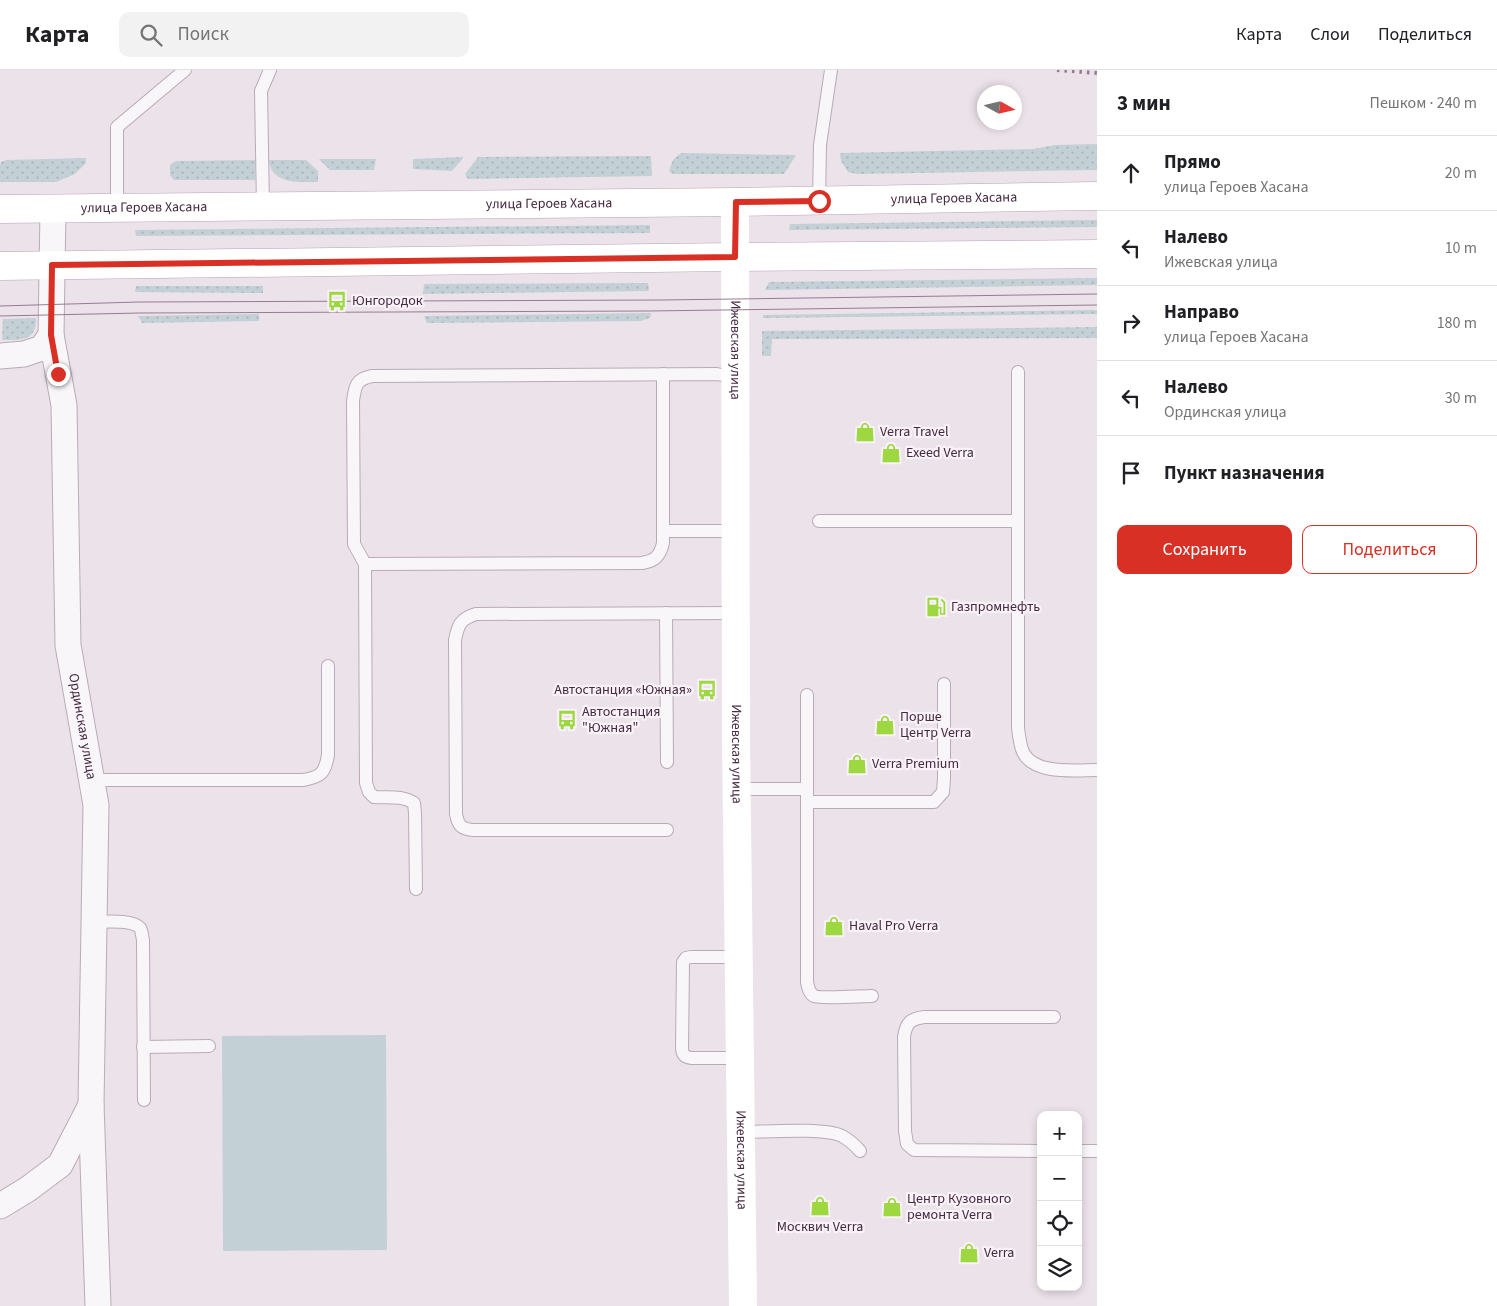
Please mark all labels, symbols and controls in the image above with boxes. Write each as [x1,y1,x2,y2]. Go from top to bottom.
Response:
search box [119,12,469,57]
text: Карта [25,17,89,52]
icon: search [137,21,165,49]
text: Поиск [177,21,229,48]
text: Карта [1236,22,1282,47]
text: Слои [1310,22,1350,47]
text: Поделиться [1378,22,1472,47]
north arrow [977,85,1022,130]
text: 3 мин [1117,88,1171,118]
text: Пешком · 240 m [1370,92,1477,114]
text: Прямо [1164,149,1221,176]
icon: ahead [1117,159,1145,187]
text: 20 m [1445,162,1477,184]
text: улица Героев Хасана [1164,176,1309,198]
street label: улица Героев Хасана [890,187,1017,209]
route start [808,190,831,213]
street label: улица Героев Хасана [486,193,612,214]
street label: улица Героев Хасана [81,197,207,218]
text: Налево [1164,224,1228,251]
icon: left [1117,234,1145,262]
text: 10 m [1445,237,1477,259]
text: Ижевская улица [1164,251,1278,273]
bus stop icon: Юнгородок [326,290,348,312]
place label: Юнгородок [352,291,423,311]
text: Направо [1164,299,1239,326]
street label: Ижевская улица [725,300,745,400]
icon: right [1117,309,1145,337]
text: 180 m [1437,312,1477,334]
text: улица Героев Хасана [1164,326,1309,348]
route end [47,363,70,386]
text: Налево [1164,374,1228,401]
icon: left [1117,384,1145,412]
text: 30 m [1445,387,1477,409]
text: Ординская улица [1164,401,1287,423]
shop icon: Verra Travel [854,421,876,443]
place label: Verra Travel [880,422,949,442]
shop icon: Exeed Verra [880,442,902,464]
place label: Exeed Verra [906,443,974,463]
icon: arrive [1117,459,1145,487]
text: Пункт назначения [1164,460,1325,487]
button: Сохранить [1117,525,1292,574]
button: Поделиться [1302,525,1477,574]
fuel station icon: Газпромнефть [925,596,947,618]
place label: Газпромнефть [951,597,1040,617]
street label: Ординская улица [63,672,101,781]
bus stop icon: Автостанция «Южная» [696,679,718,701]
place label: Автостанция «Южная» [554,680,692,700]
place label: Автостанция "Южная" [582,702,660,738]
street label: Ижевская улица [726,704,747,804]
place label: Порше Центр Verra [900,707,971,743]
bus stop icon: Автостанция "Южная" [556,709,578,731]
shop icon: Порше Центр Verra [874,714,896,736]
shop icon: Verra Premium [846,753,868,775]
place label: Verra Premium [872,754,959,774]
shop icon: Haval Pro Verra [823,915,845,937]
place label: Haval Pro Verra [849,916,938,936]
street label: Ижевская улица [731,1110,752,1210]
map controls [1037,1111,1082,1291]
button: + [1037,1111,1082,1156]
button: − [1037,1156,1082,1201]
place label: Центр Кузовного ремонта Verra [907,1189,1011,1225]
shop icon: Москвич Verra [809,1195,831,1217]
shop icon: Центр Кузовного ремонта Verra [881,1196,903,1218]
button: locate [1037,1201,1082,1246]
place label: Москвич Verra [777,1217,863,1237]
shop icon: Verra [958,1242,980,1264]
place label: Verra [984,1243,1014,1263]
button: layers [1037,1246,1082,1291]

